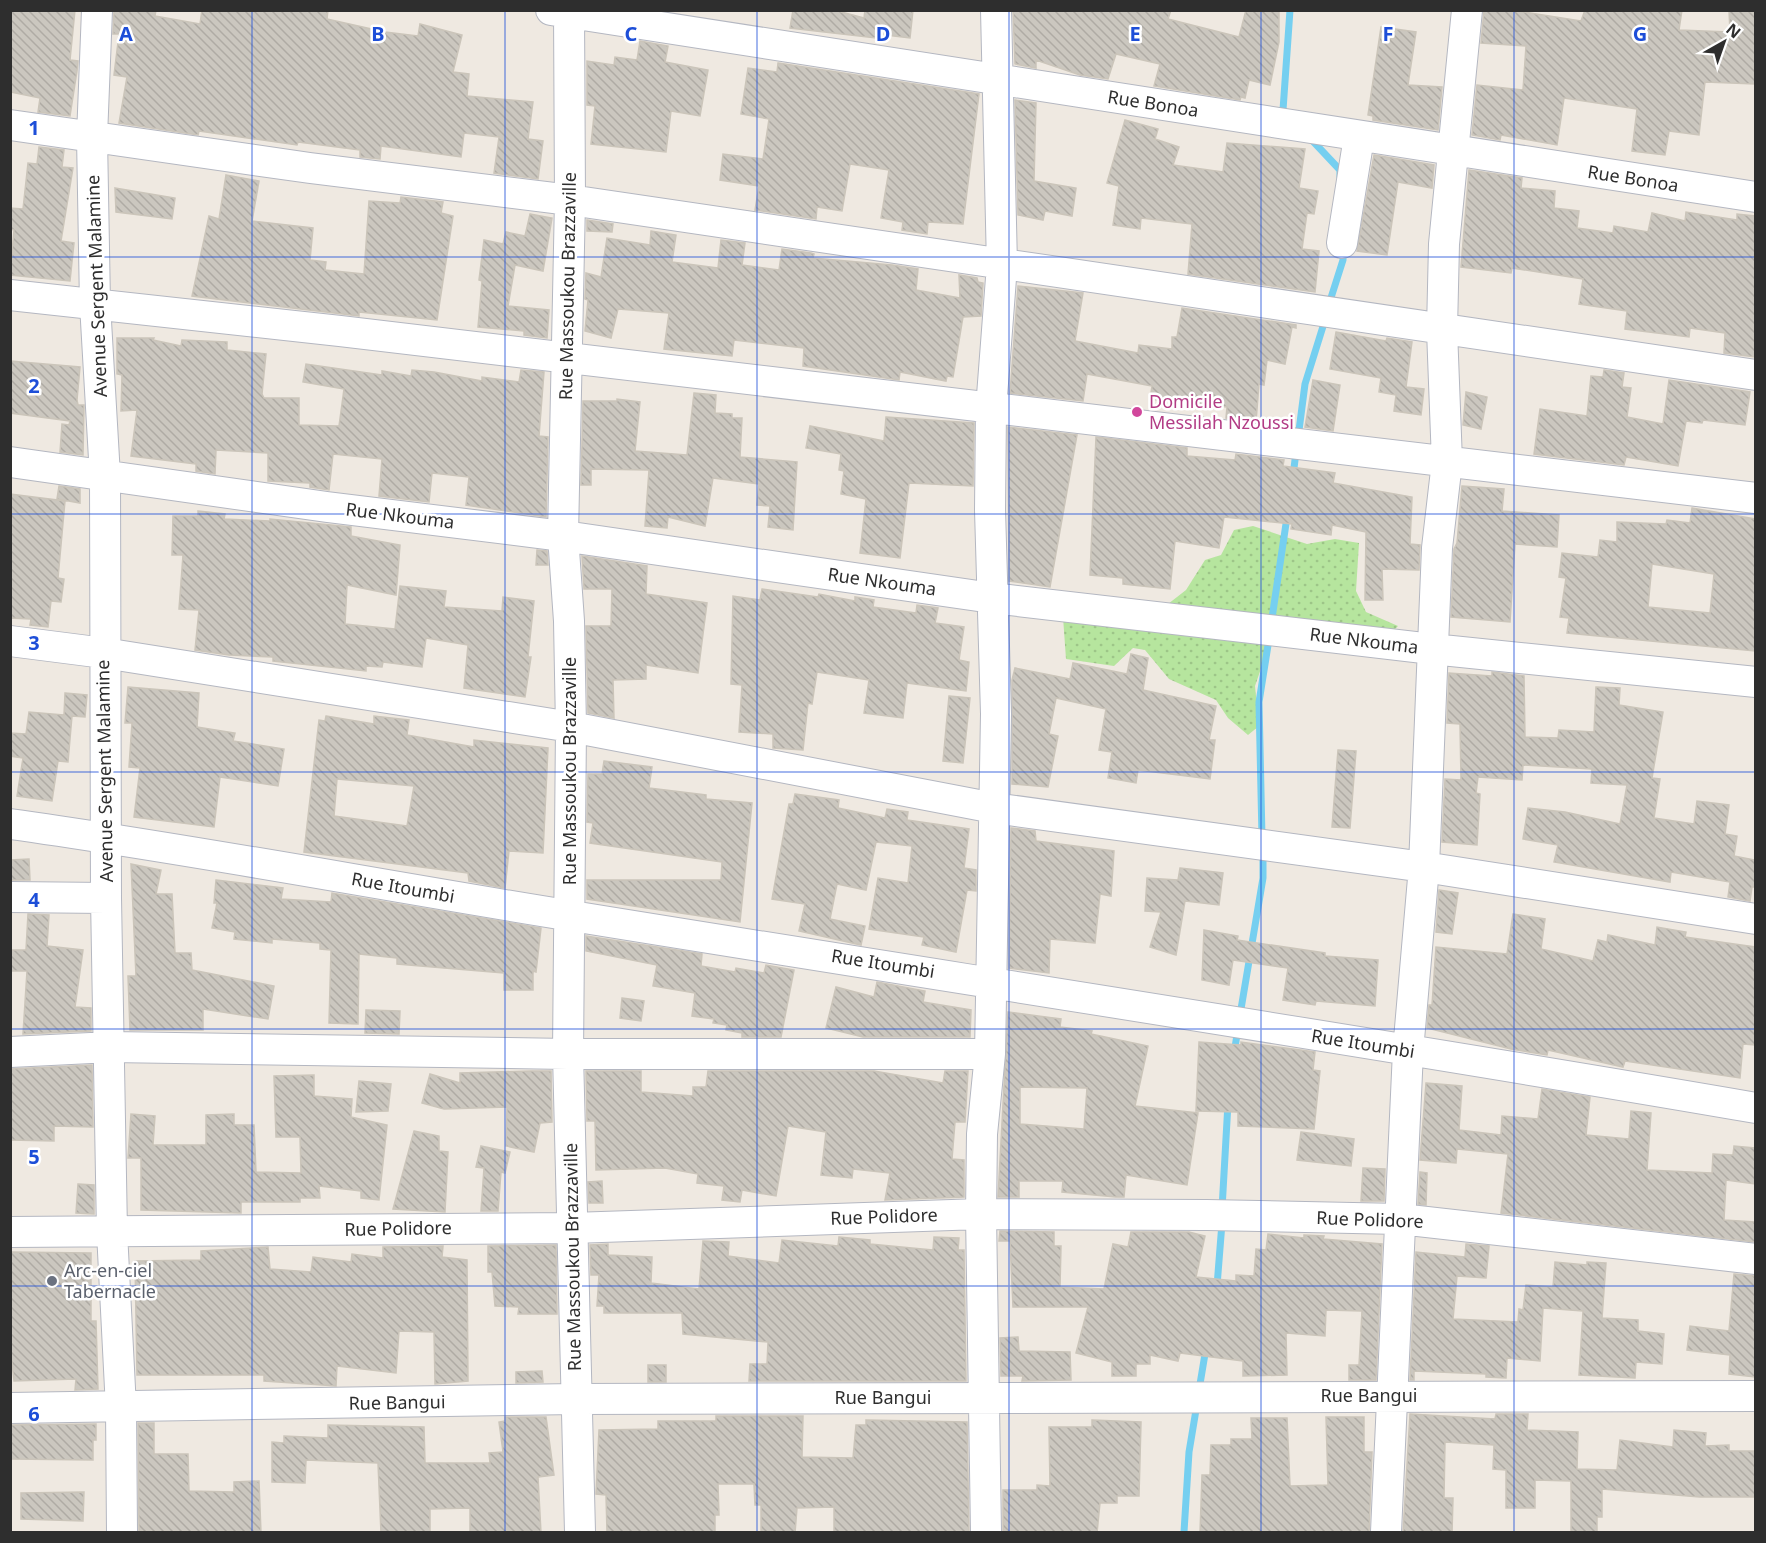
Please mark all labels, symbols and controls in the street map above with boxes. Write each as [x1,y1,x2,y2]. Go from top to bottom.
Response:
north arrow [1694,12,1754,72]
text: N [1722,18,1746,43]
text: A [119,20,133,47]
text: B [371,20,385,47]
text: C [625,20,638,47]
text: D [876,20,890,47]
text: E [1129,20,1141,47]
text: F [1383,20,1393,47]
text: G [1633,20,1647,47]
street label: Rue Bonoa [1106,84,1200,122]
text: 1 [28,114,40,141]
street label: Rue Bonoa [1586,159,1680,197]
street label: Rue Massoukou Brazzaville [553,172,581,400]
street label: Avenue Sergent Malamine [80,174,112,398]
text: 2 [28,372,40,399]
place label: Domicile Messilah Nzoussi [1149,389,1294,434]
marker: Domicile Messilah Nzoussi [1130,405,1144,419]
street label: Rue Nkouma [344,496,456,534]
street label: Rue Nkouma [826,562,938,601]
street label: Rue Nkouma [1308,621,1420,659]
text: 3 [28,629,40,656]
street label: Rue Massoukou Brazzaville [557,657,581,885]
street label: Avenue Sergent Malamine [90,660,118,883]
street label: Rue Itoumbi [350,866,457,908]
text: 4 [28,886,40,913]
street label: Rue Itoumbi [830,943,937,983]
street label: Rue Itoumbi [1310,1023,1417,1063]
text: 5 [28,1143,40,1170]
street label: Rue Massoukou Brazzaville [558,1143,586,1371]
street label: Rue Polidore [830,1202,938,1230]
street label: Rue Polidore [1316,1205,1424,1233]
street label: Rue Polidore [344,1215,452,1241]
place label: Arc-en-ciel Tabernacle [64,1258,156,1303]
marker: Arc-en-ciel Tabernacle [45,1274,59,1288]
street label: Rue Bangui [1321,1383,1417,1407]
street label: Rue Bangui [835,1385,931,1409]
street label: Rue Bangui [348,1389,446,1415]
text: 6 [28,1400,40,1427]

